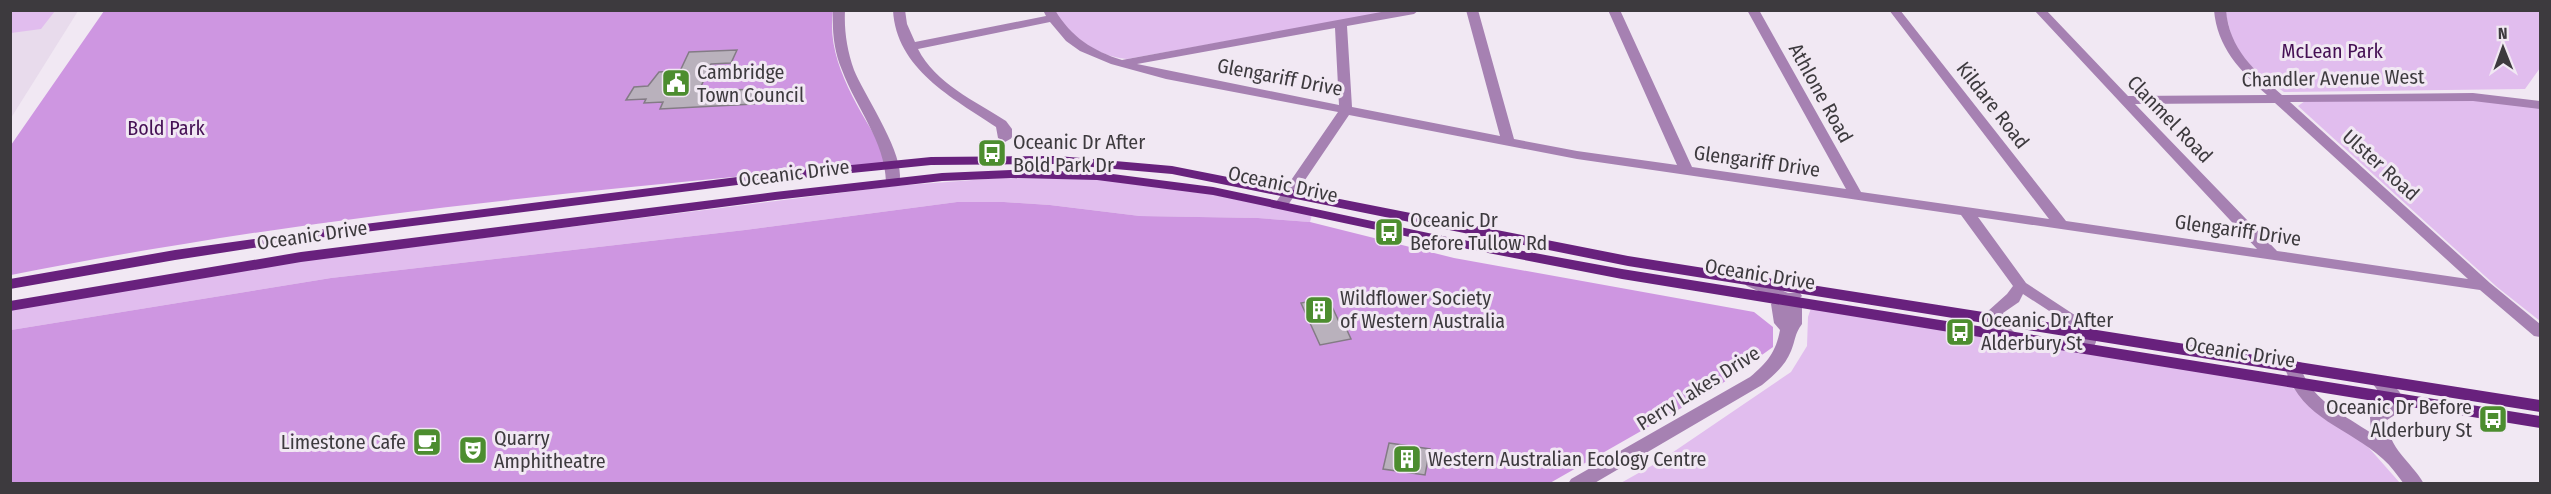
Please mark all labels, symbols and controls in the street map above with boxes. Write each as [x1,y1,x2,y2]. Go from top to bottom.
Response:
north arrow [2473,18,2533,78]
text: N [2498,24,2508,43]
street label: Athlone Road [1784,39,1858,147]
park label: McLean Park [2281,39,2383,63]
street label: Glengariff Drive [1215,53,1345,101]
street label: Kildare Road [1952,57,2034,153]
place label: Cambridge Town Council [697,60,804,107]
street label: Chandler Avenue West [2241,64,2425,92]
public building icon: Cambridge Town Council [660,67,692,99]
street label: Clanmel Road [2122,70,2218,168]
park label: Bold Park [127,116,205,140]
street label: Ulster Road [2338,124,2424,206]
place label: Oceanic Dr After Bold Park Dr [1013,130,1145,177]
bus stop icon: Oceanic Dr After Bold Park Dr [976,137,1008,169]
street label: Glengariff Drive [1692,140,1822,182]
street label: Oceanic Drive [737,154,851,192]
street label: Oceanic Drive [1226,161,1340,207]
place label: Oceanic Dr Before Tullow Rd [1410,208,1547,255]
street label: Glengariff Drive [2173,209,2303,251]
street label: Oceanic Drive [255,215,369,255]
bus stop icon: Oceanic Dr Before Tullow Rd [1373,216,1405,248]
street label: Oceanic Drive [1703,253,1817,295]
place label: Wildflower Society of Western Australia [1340,286,1505,333]
building icon: Wildflower Society of Western Australia [1303,294,1335,326]
place label: Oceanic Dr After Alderbury St [1981,308,2113,355]
bus stop icon: Oceanic Dr After Alderbury St [1944,316,1976,348]
street label: Oceanic Drive [2183,331,2297,373]
street label: Perry Lakes Drive [1632,341,1764,435]
place label: Oceanic Dr Before Alderbury St [2326,395,2472,442]
bus stop icon: Oceanic Dr Before Alderbury St [2477,403,2509,435]
cafe icon: Limestone Cafe [411,426,443,458]
place label: Quarry Amphitheatre [494,426,606,473]
place label: Limestone Cafe [281,430,406,454]
theatre icon: Quarry Amphitheatre [457,434,489,466]
building icon: Western Australian Ecology Centre [1391,443,1423,475]
place label: Western Australian Ecology Centre [1428,447,1706,471]

